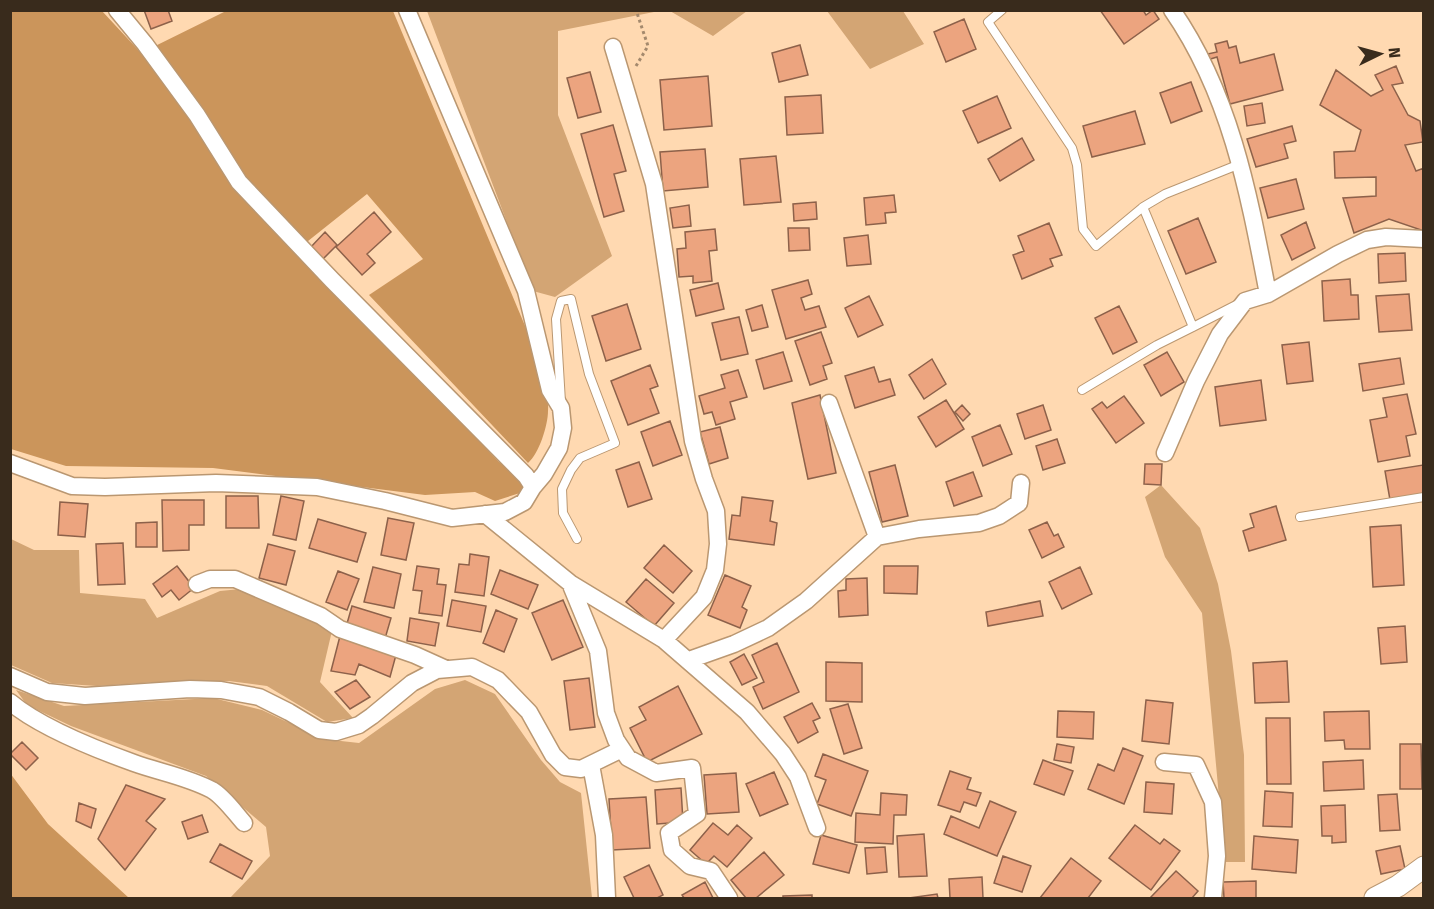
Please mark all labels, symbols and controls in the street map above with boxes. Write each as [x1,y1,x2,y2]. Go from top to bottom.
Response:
north arrow [1350,24,1410,84]
text: N [1385,47,1404,59]

